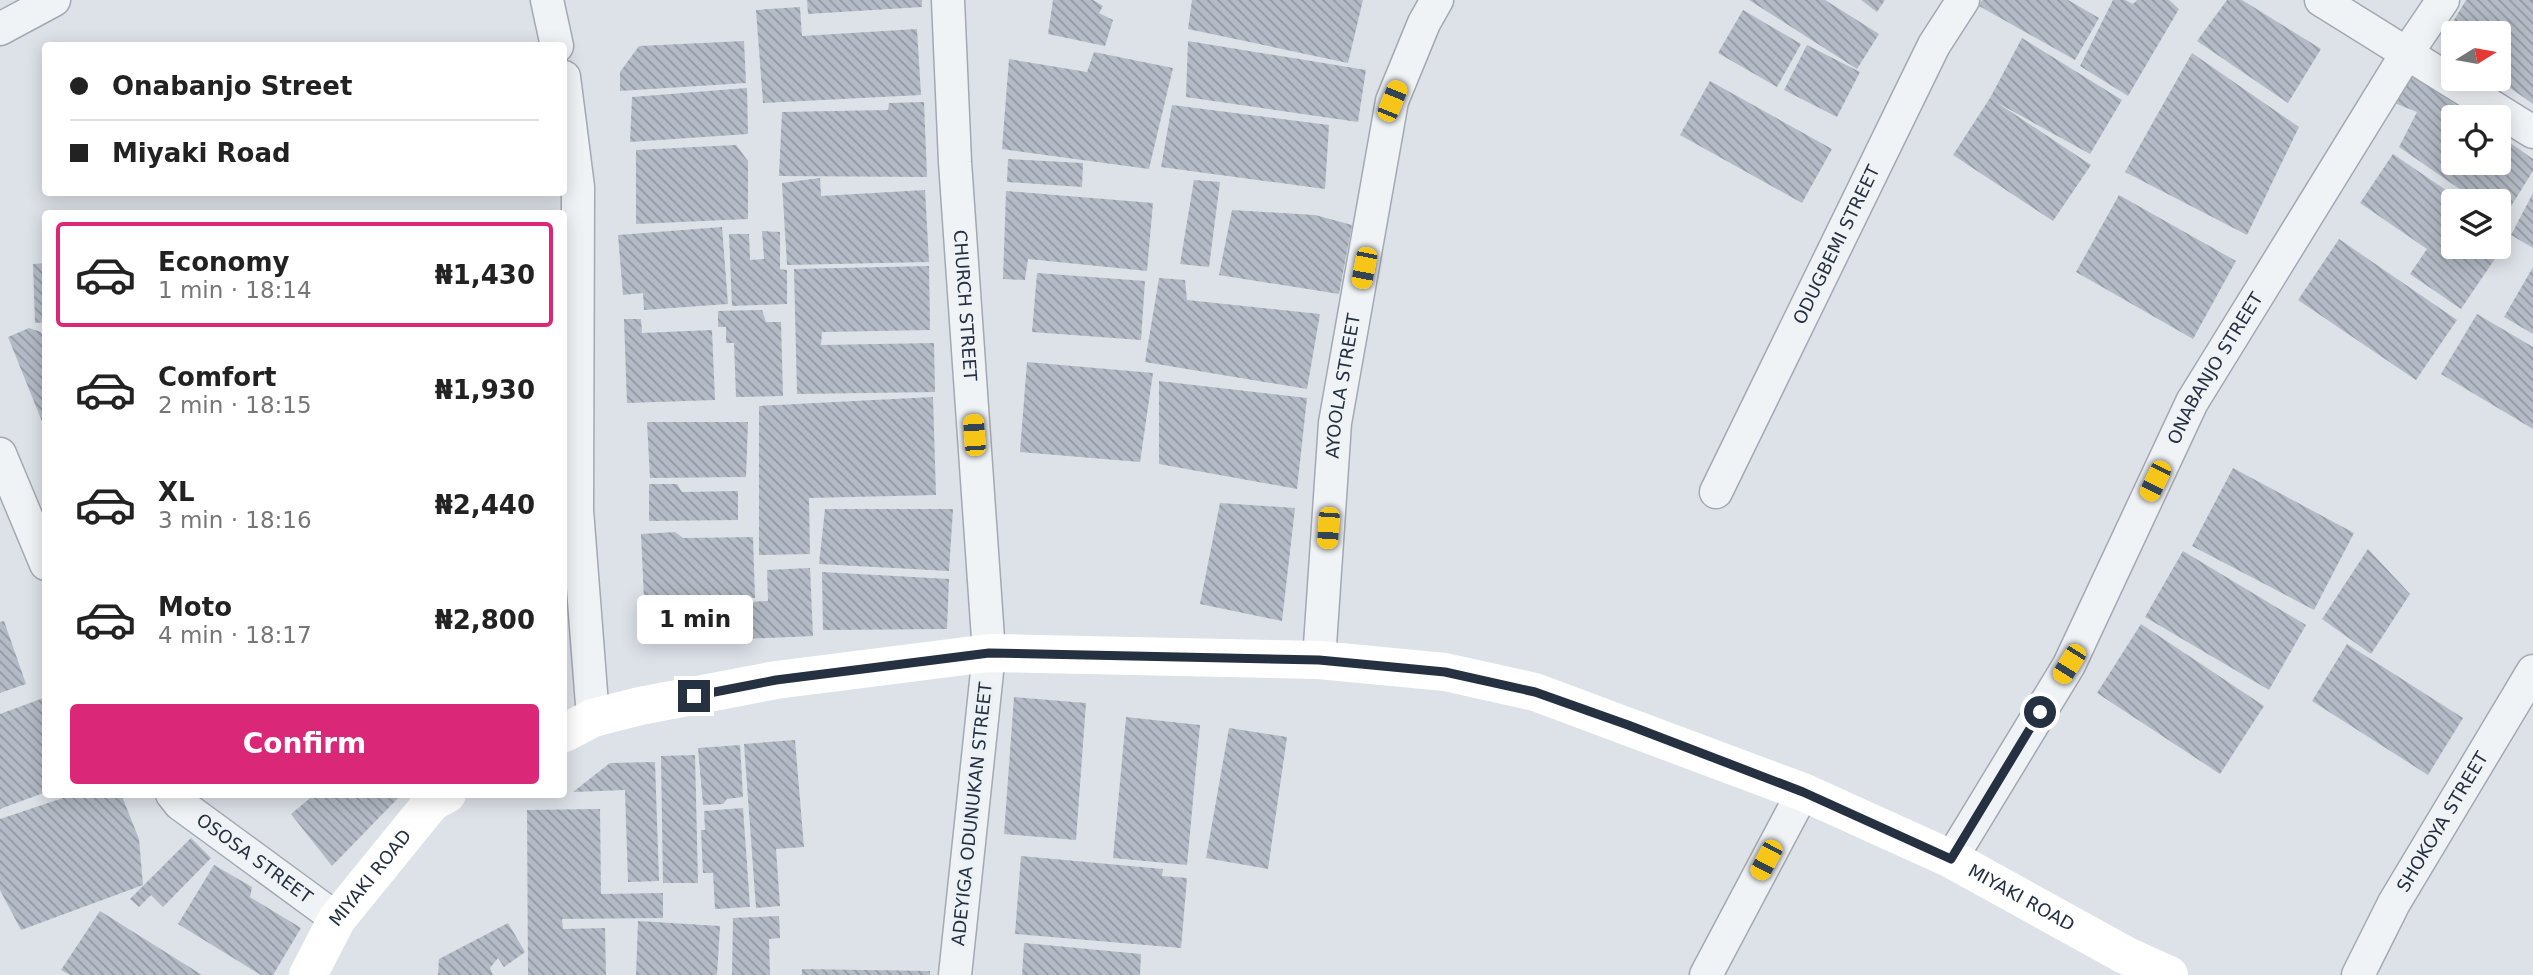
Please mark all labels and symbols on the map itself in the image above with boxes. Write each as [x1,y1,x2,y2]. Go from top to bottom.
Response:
north arrow [2441,21,2511,91]
car [1375,78,1410,124]
street label: ODUGBEMI STREET [1788,161,1884,327]
street label: CHURCH STREET [950,229,981,383]
car [1350,245,1379,291]
street label: ONABANJO STREET [2163,288,2267,447]
street label: AYOOLA STREET [1322,311,1364,459]
car [963,413,986,457]
car [2137,458,2174,504]
car [1317,506,1340,550]
callout: 1 min [636,594,752,644]
car [2049,641,2090,687]
route end [678,680,710,712]
street label: ADEYIGA ODUNUKAN STREET [947,680,996,947]
route start [2024,696,2056,728]
street label: SHOKOYA STREET [2392,747,2493,896]
street label: OSOSA STREET [193,809,317,908]
street label: MIYAKI ROAD [325,825,415,930]
car [1747,837,1786,883]
street label: MIYAKI ROAD [1965,860,2078,935]

